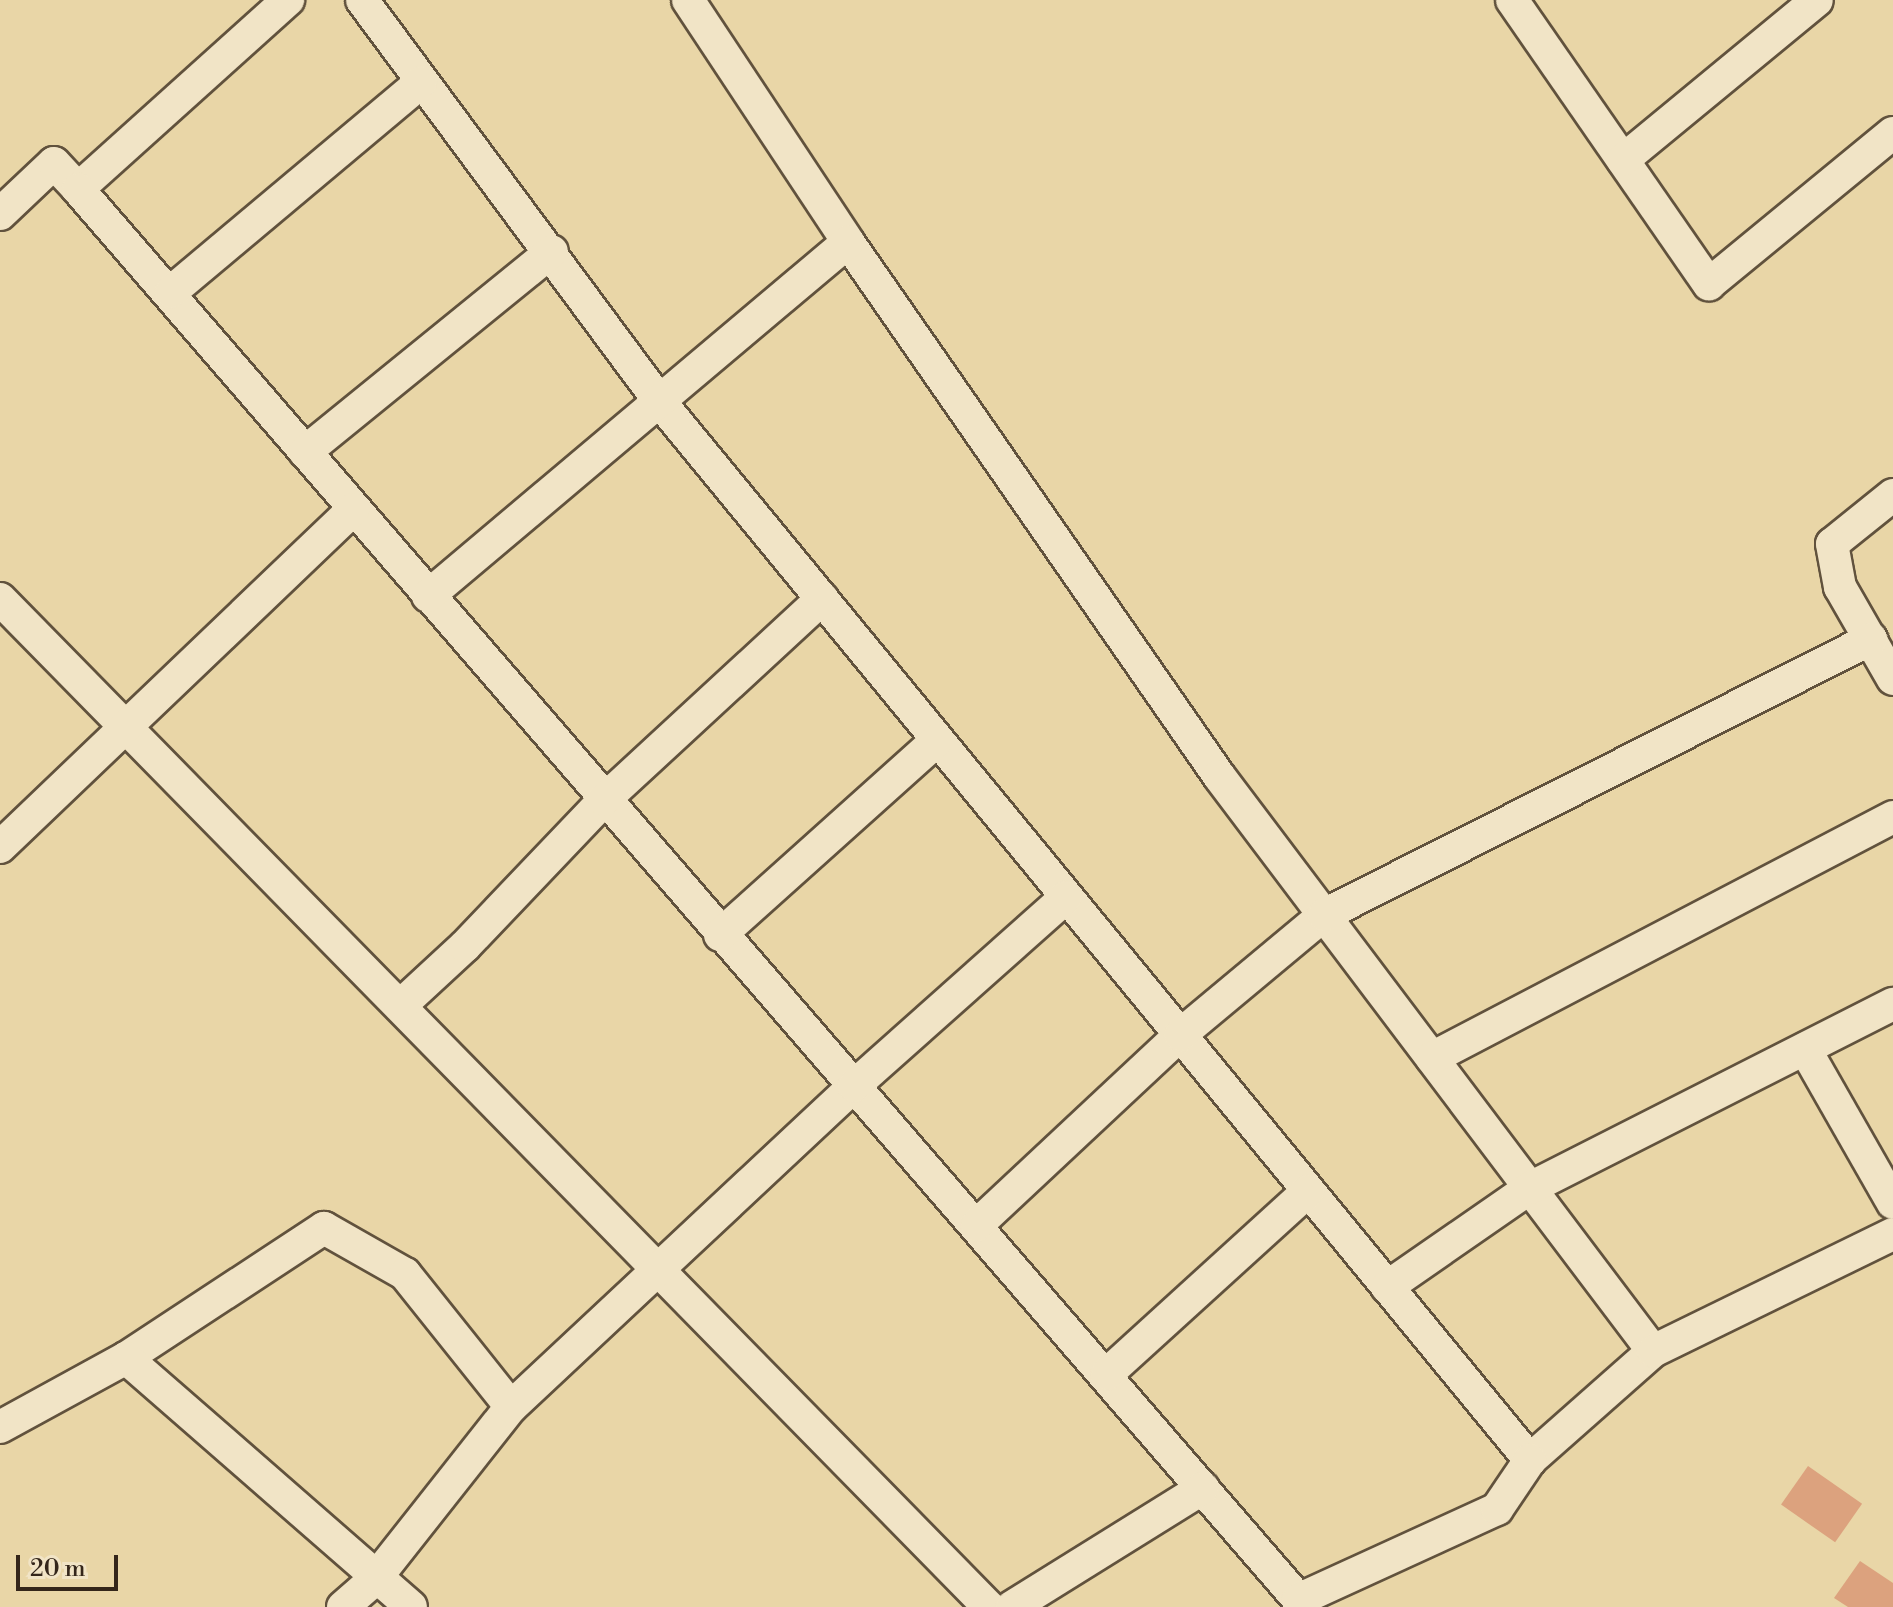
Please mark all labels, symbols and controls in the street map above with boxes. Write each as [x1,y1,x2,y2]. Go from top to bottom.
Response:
scale bar [20,1539,122,1589]
text: 20 m [30,1554,86,1584]

